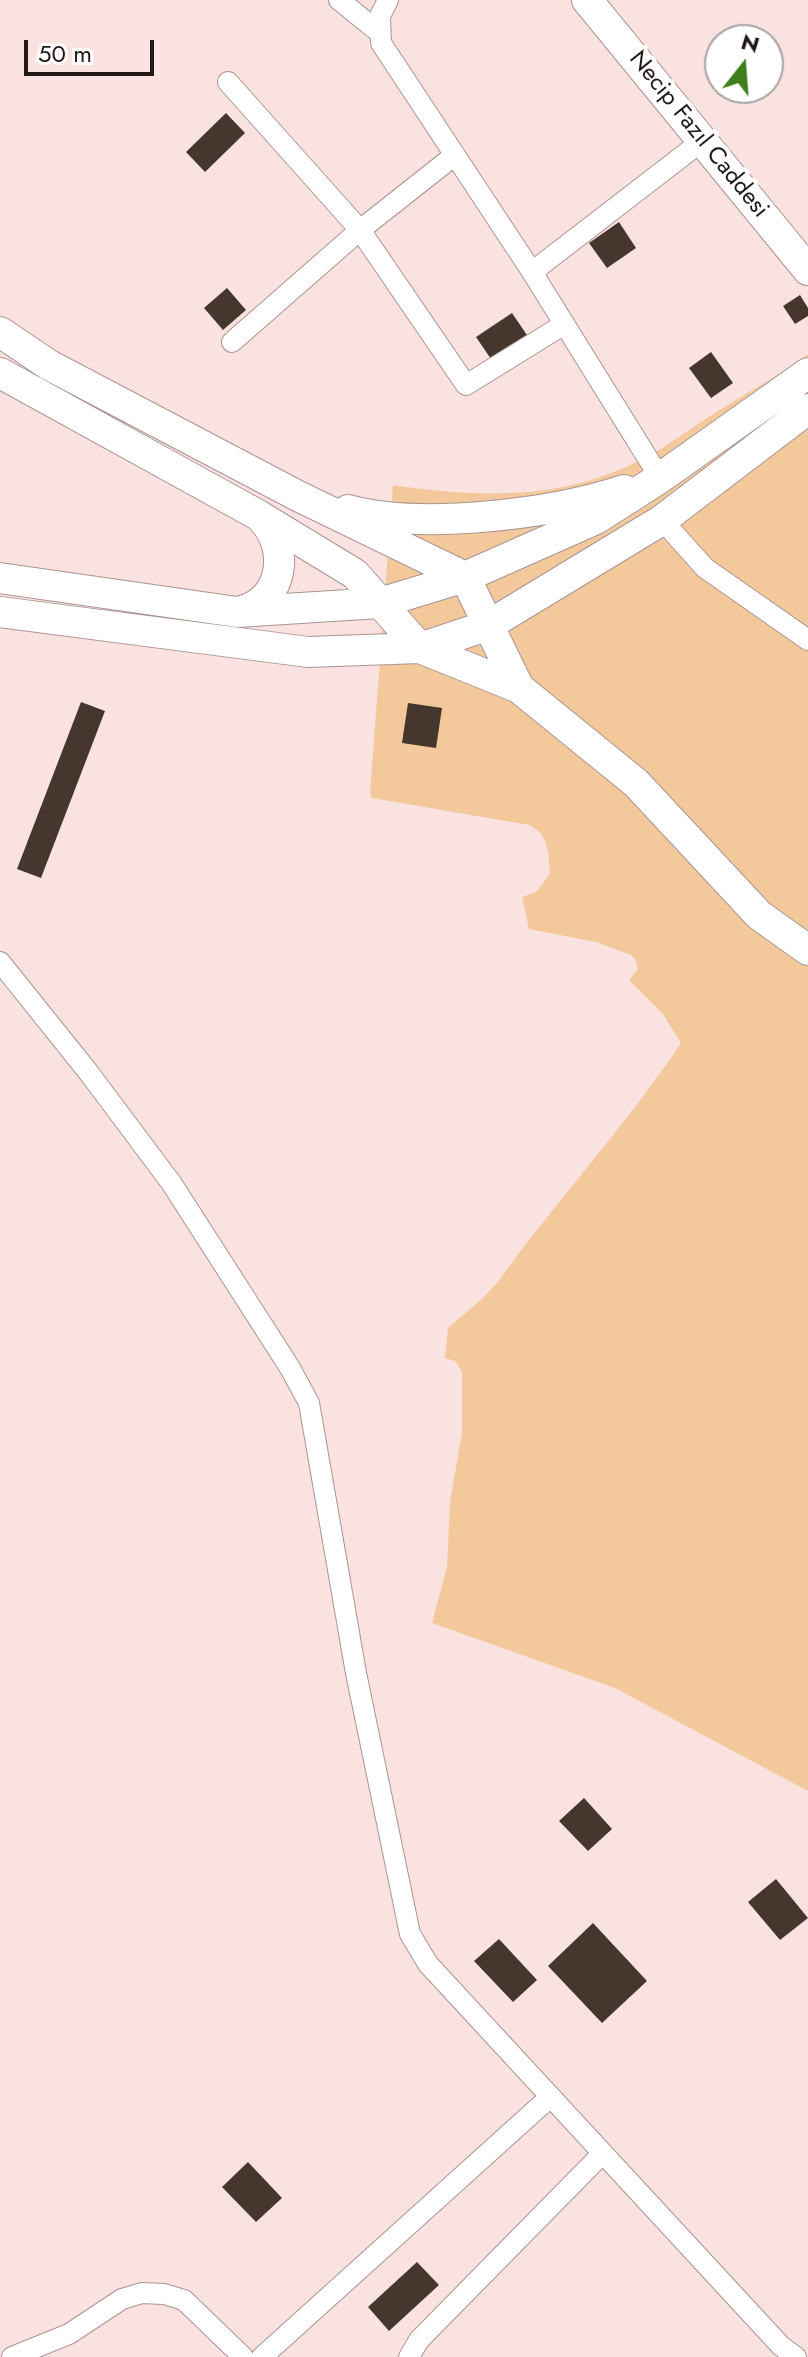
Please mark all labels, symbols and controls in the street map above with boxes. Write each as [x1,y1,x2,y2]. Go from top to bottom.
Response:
scale bar [28,24,158,74]
north arrow [704,24,784,104]
text: N [737,25,763,61]
text: 50 m [38,36,92,71]
street label: Necip Fazıl Caddesi [622,46,774,224]

